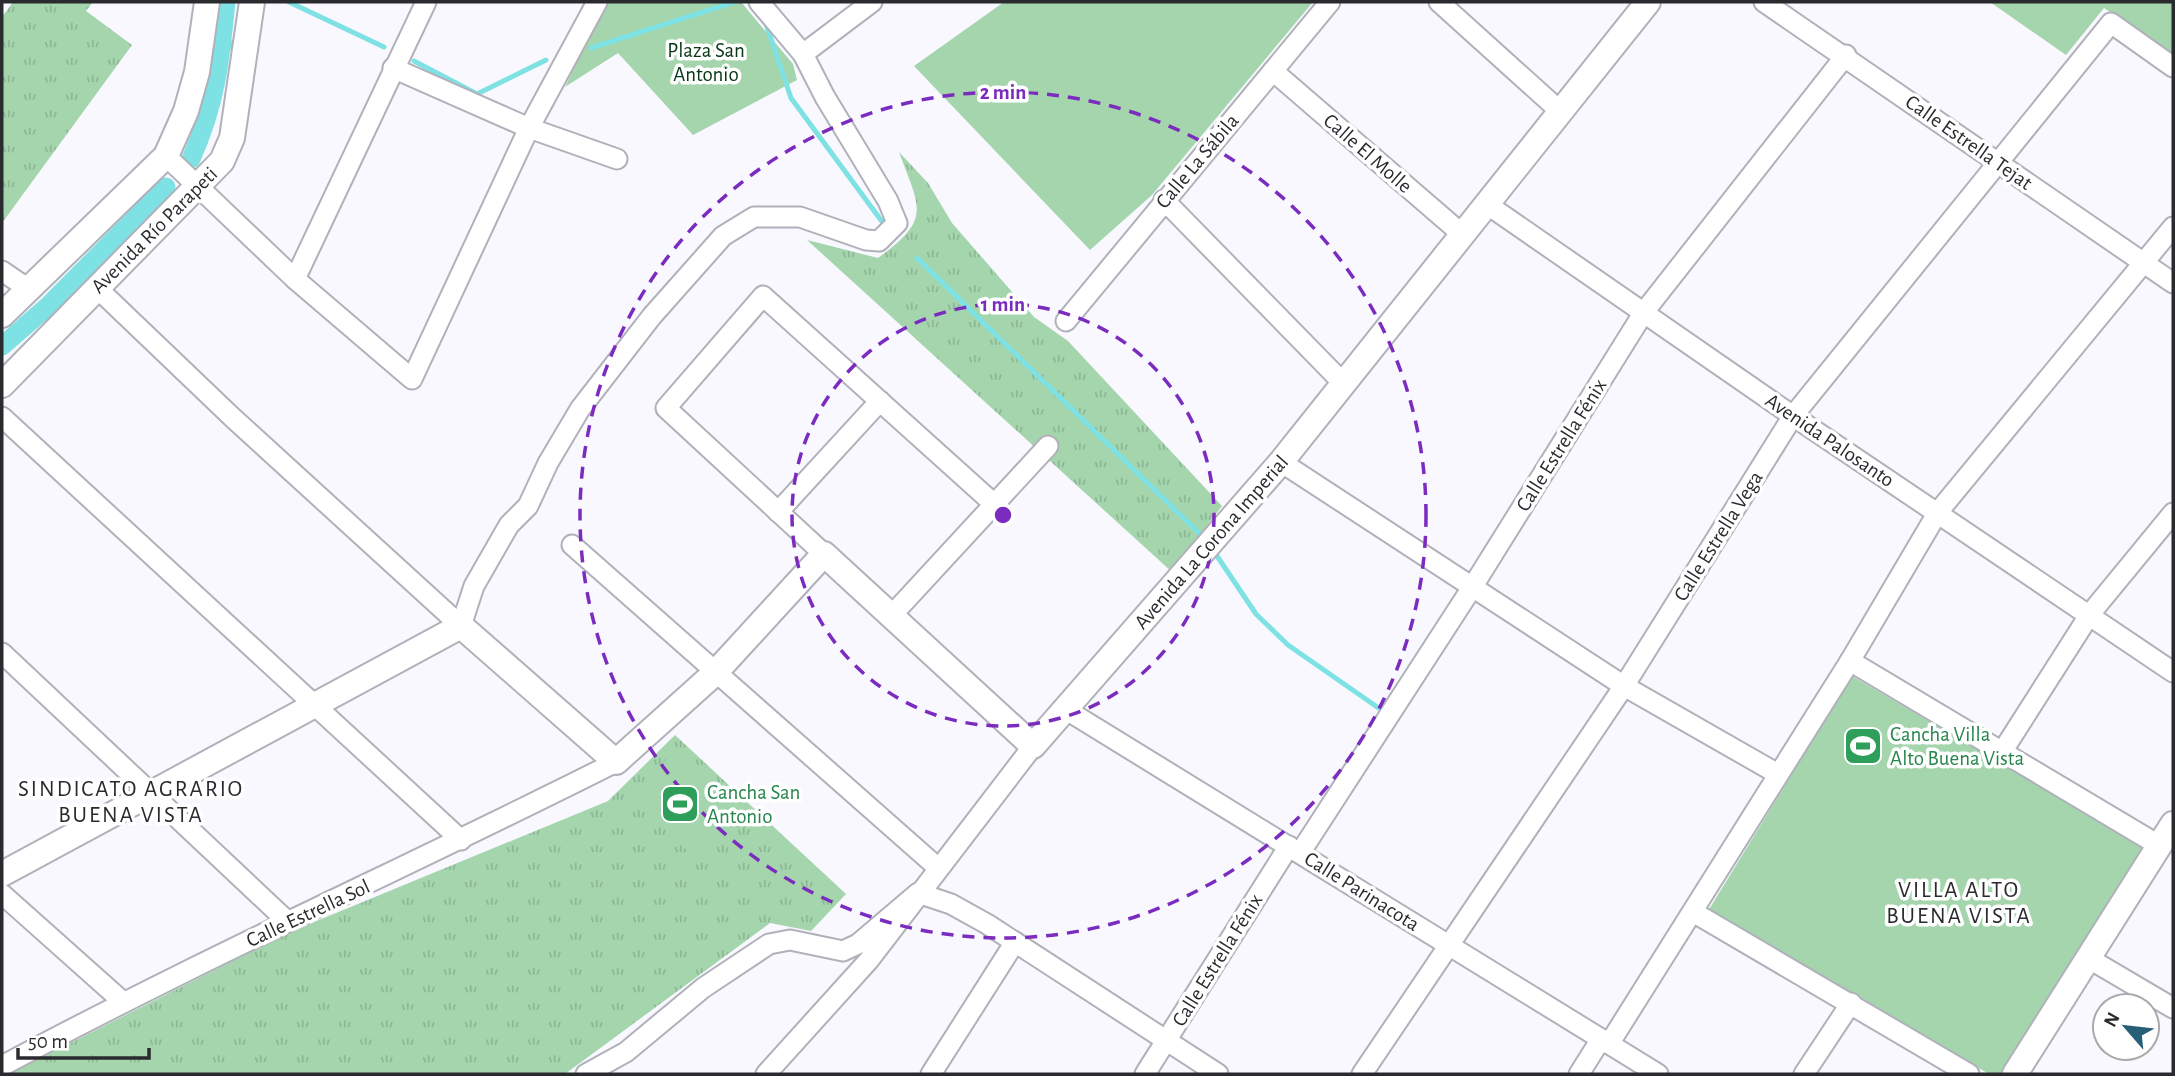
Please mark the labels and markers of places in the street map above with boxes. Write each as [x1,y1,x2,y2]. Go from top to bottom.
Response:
centre of rings [991,503,1015,527]
place label: Cancha Villa Alto Buena Vista [1890,724,2025,769]
sports icon: Cancha Villa Alto Buena Vista [1842,725,1884,767]
place label: Cancha San Antonio [707,782,800,827]
sports icon: Cancha San Antonio [659,783,701,825]

